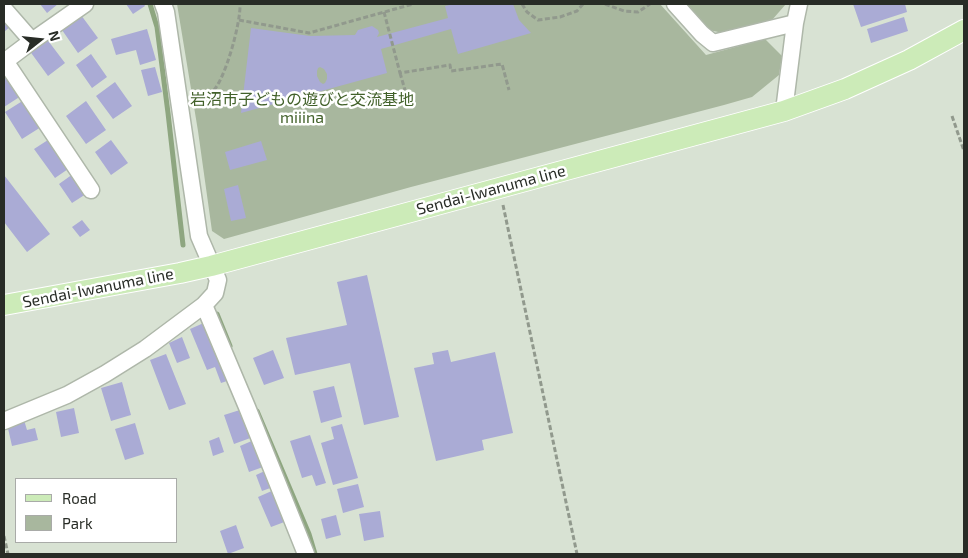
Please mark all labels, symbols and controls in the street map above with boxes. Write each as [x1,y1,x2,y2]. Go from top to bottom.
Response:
north arrow [15,15,65,65]
text: N [45,29,64,43]
park label: 岩沼市子どもの遊びと交流基地 miiina [190,90,414,128]
street label: Sendai-Iwanuma line [414,161,568,219]
street label: Sendai-Iwanuma line [21,264,175,312]
legend [15,478,178,543]
text: Road [62,489,97,507]
text: Park [62,514,93,532]

